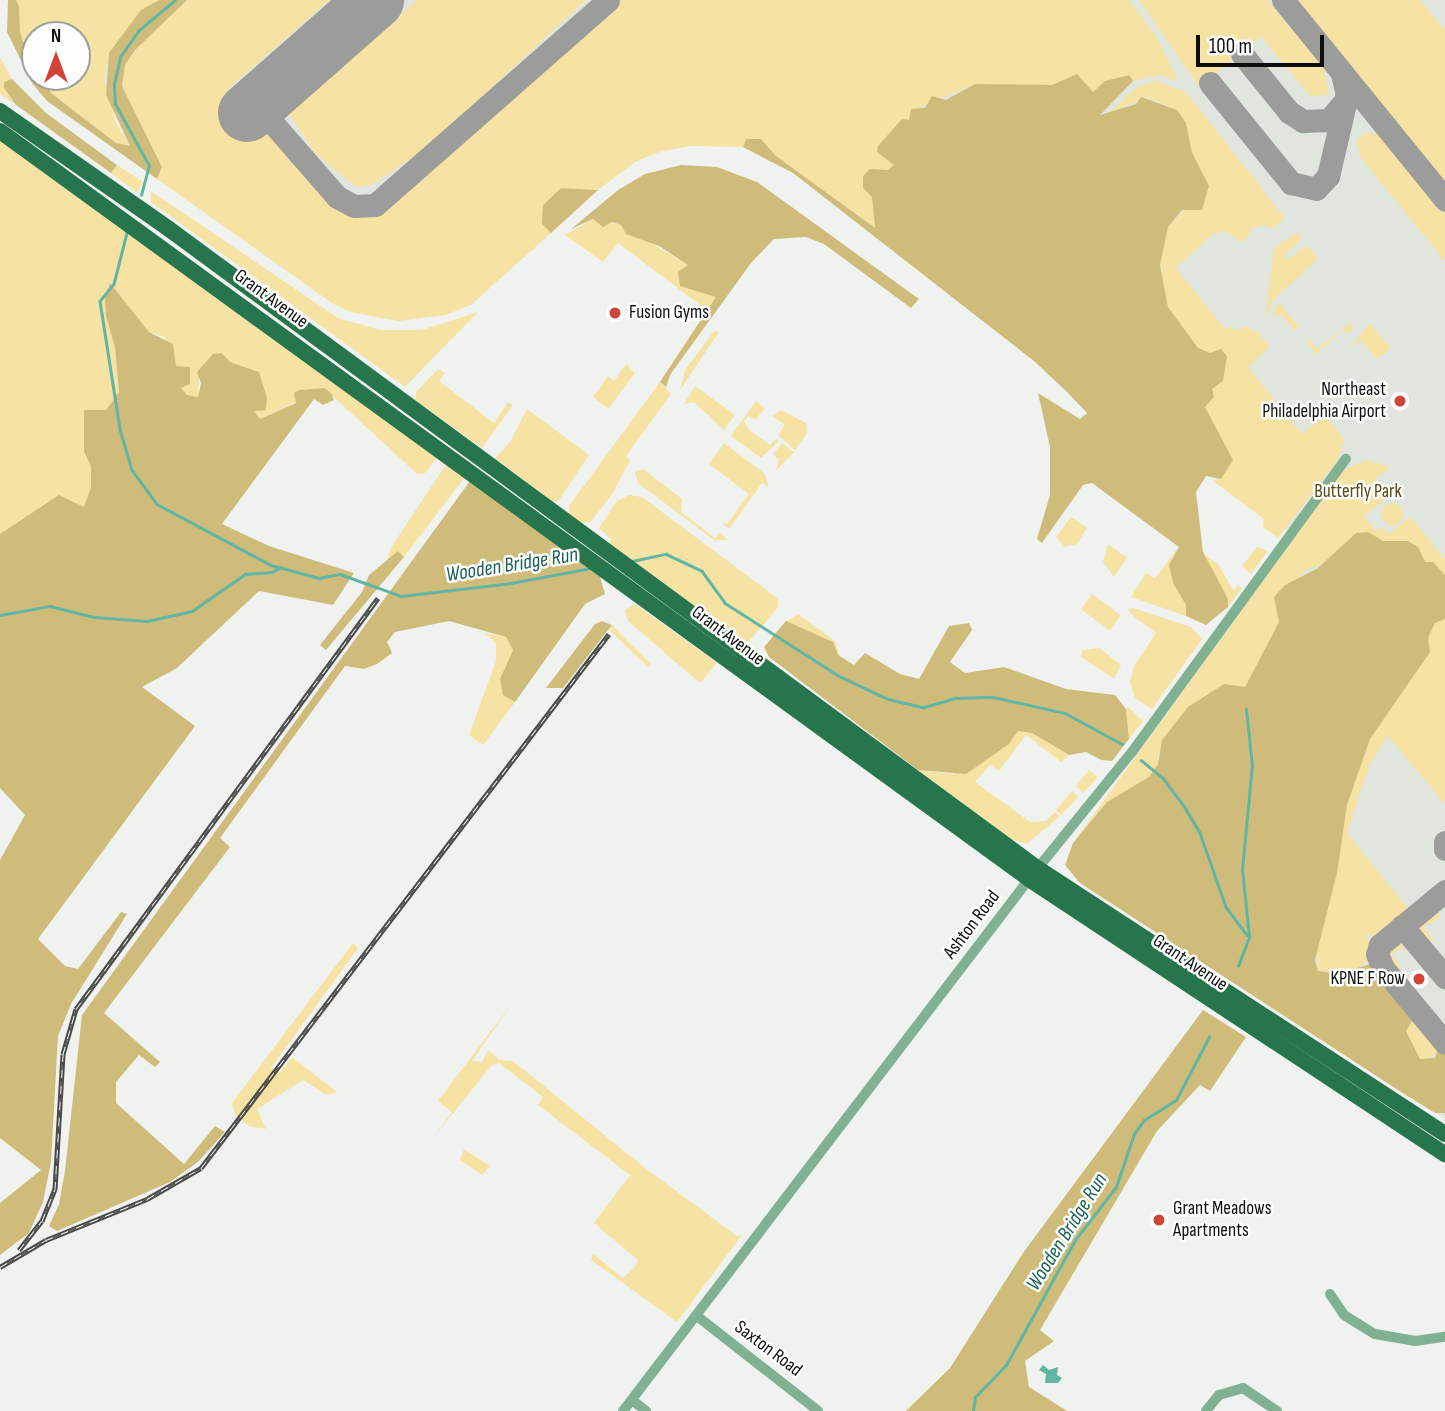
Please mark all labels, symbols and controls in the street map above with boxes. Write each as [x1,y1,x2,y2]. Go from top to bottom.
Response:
north arrow [21,21,91,91]
scale bar [1200,21,1328,65]
text: N [51,25,61,48]
text: 100 m [1209,34,1252,59]
street label: Grant Avenue [230,265,312,333]
place label: Fusion Gyms [629,302,709,324]
marker: Fusion Gyms [607,305,623,321]
place label: Northeast Philadelphia Airport [1262,379,1386,423]
marker: Northeast Philadelphia Airport [1392,393,1408,409]
park label: Butterfly Park [1314,481,1402,503]
water label: Wooden Bridge Run [444,542,580,588]
street label: Grant Avenue [687,601,769,671]
street label: Ashton Road [939,886,1005,964]
street label: Grant Avenue [1148,930,1232,996]
place label: KPNE F Row [1330,968,1405,990]
marker: KPNE F Row [1411,971,1427,987]
water label: Wooden Bridge Run [1021,1169,1113,1295]
place label: Grant Meadows Apartments [1173,1198,1272,1242]
marker: Grant Meadows Apartments [1151,1212,1167,1228]
street label: Saxton Road [730,1316,806,1382]

